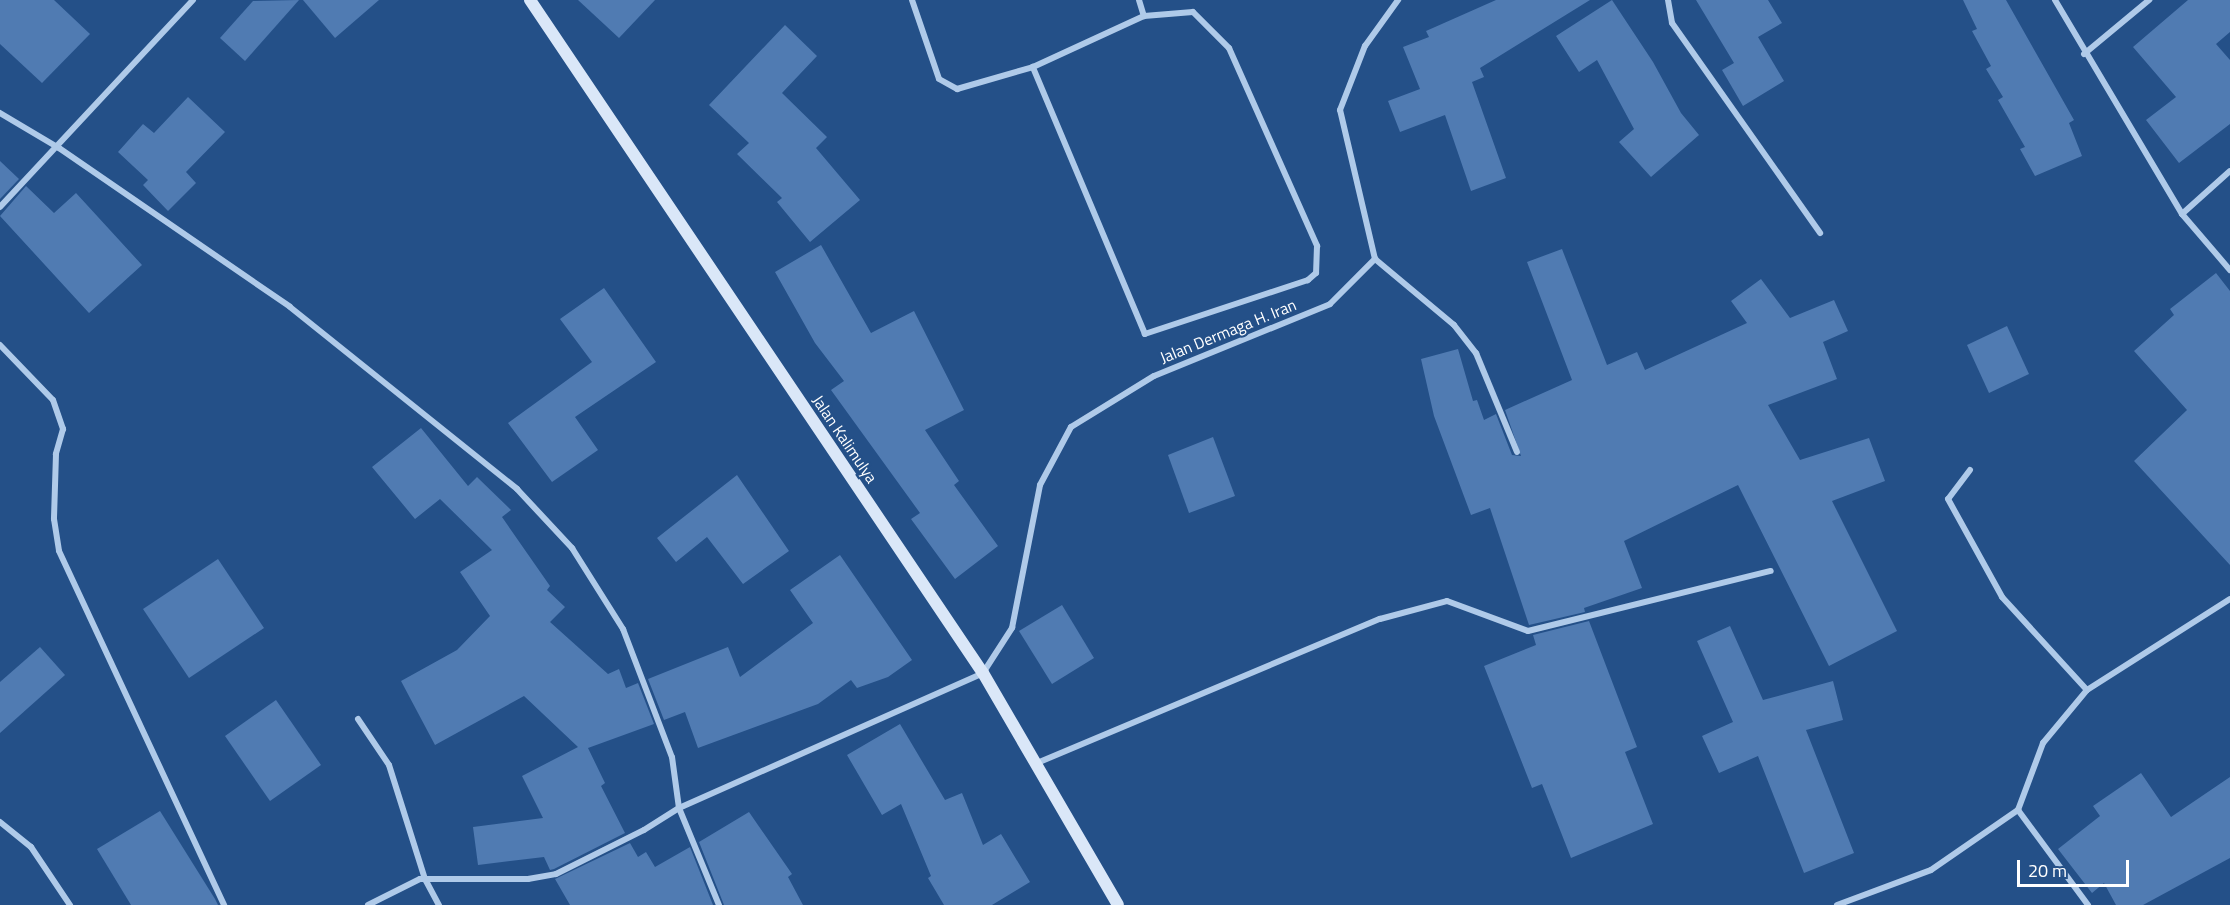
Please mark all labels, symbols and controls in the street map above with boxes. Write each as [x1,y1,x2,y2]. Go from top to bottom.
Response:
street label: Jalan Dermaga H. Iran [1157,295,1299,367]
street label: Jalan Kalimulya [809,391,881,487]
scale bar [2020,848,2132,886]
text: 20 m [2028,857,2067,884]

